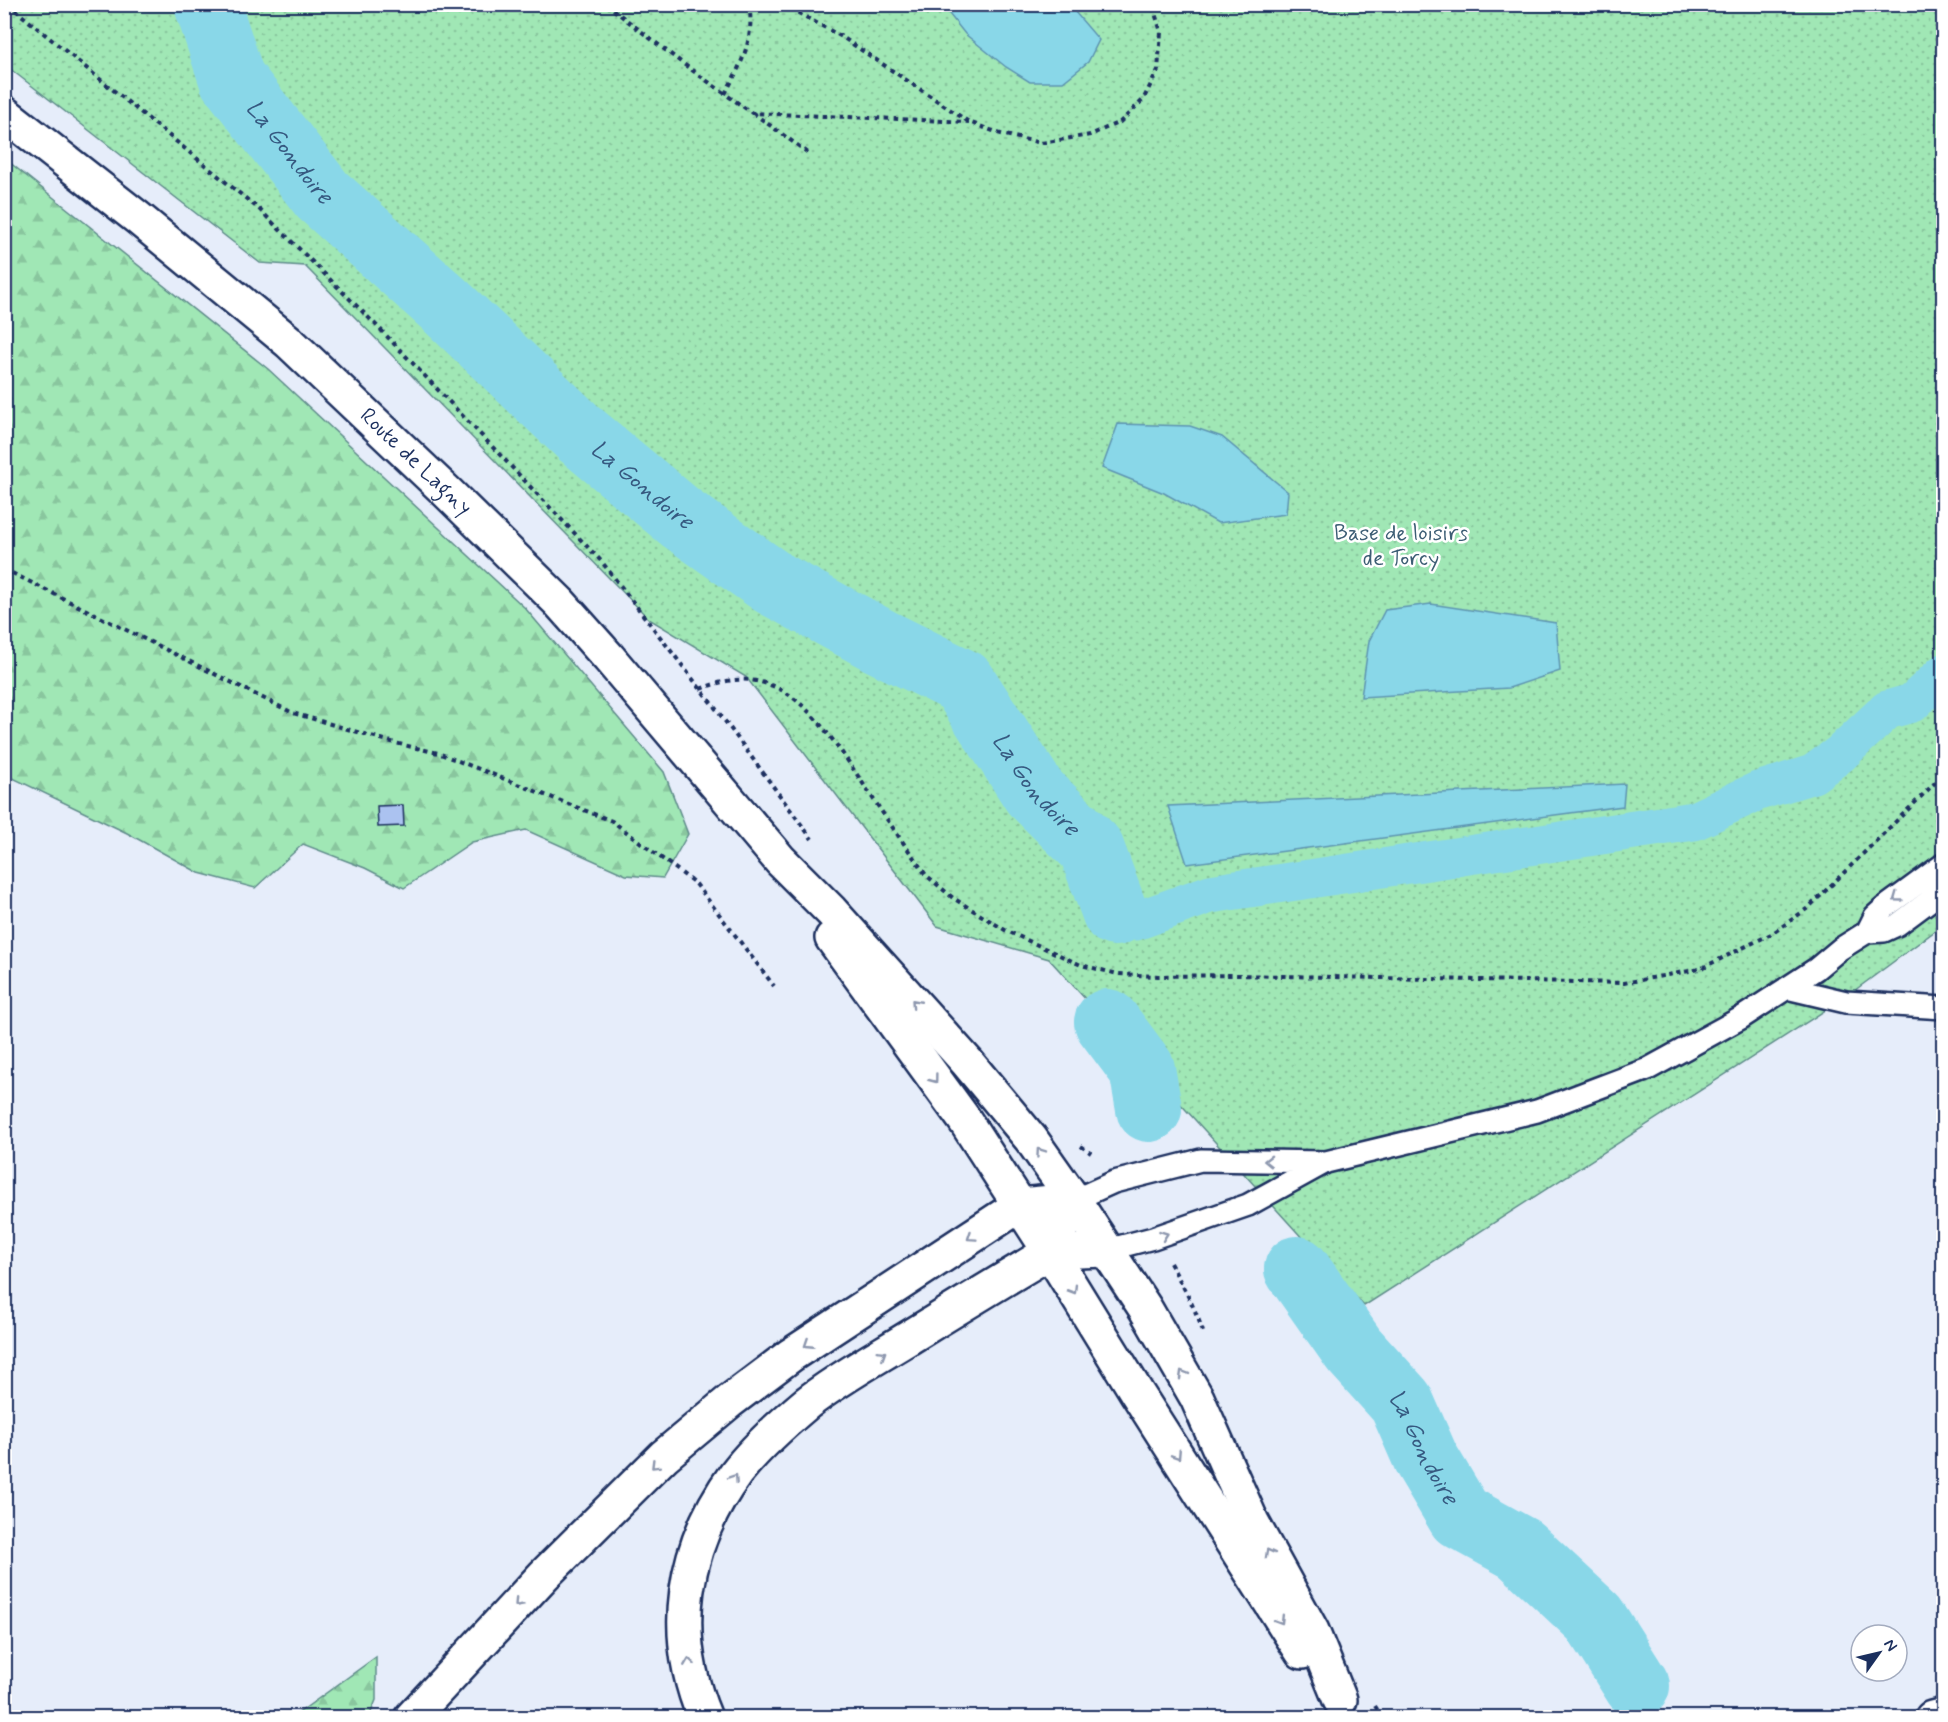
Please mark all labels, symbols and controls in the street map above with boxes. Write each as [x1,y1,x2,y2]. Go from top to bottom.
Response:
water label: La Gondoire [239,94,340,213]
street label: Route de Lagny [353,402,477,522]
water label: La Gondoire [584,434,700,538]
park label: Base de loisirs de Torcy [1334,520,1468,573]
water label: La Gondoire [985,727,1087,844]
one-way arrow [1892,891,1903,902]
one-way arrow [911,999,922,1009]
one-way arrow [926,1073,937,1084]
one-way arrow [1036,1148,1047,1159]
one-way arrow [1263,1155,1272,1167]
one-way arrow [1158,1229,1169,1242]
one-way arrow [967,1230,978,1241]
one-way arrow [1066,1284,1078,1294]
one-way arrow [804,1337,815,1348]
one-way arrow [876,1350,886,1362]
one-way arrow [1179,1370,1190,1380]
water label: La Gondoire [1382,1383,1466,1512]
one-way arrow [1169,1449,1181,1459]
one-way arrow [652,1457,663,1468]
one-way arrow [727,1474,738,1485]
one-way arrow [1265,1549,1276,1559]
one-way arrow [514,1597,525,1607]
one-way arrow [1273,1614,1285,1624]
north arrow [1849,1623,1909,1683]
text: N [1879,1635,1902,1656]
one-way arrow [683,1657,695,1666]

